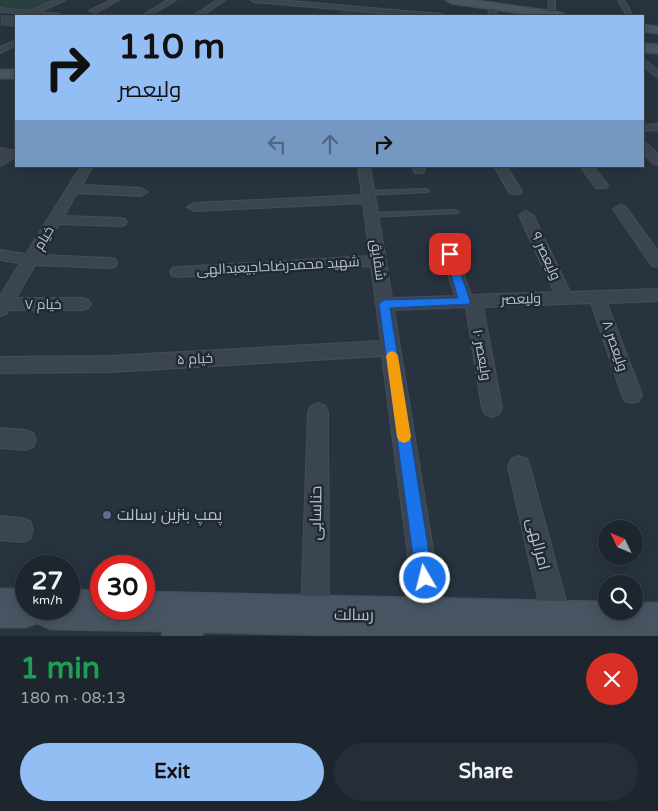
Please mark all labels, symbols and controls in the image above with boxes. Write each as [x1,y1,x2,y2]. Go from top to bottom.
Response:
text: 110 m [118,26,225,68]
icon: right [35,35,100,100]
text: ولیعصر [118,77,181,103]
icon: left [263,130,291,158]
icon: ahead [316,130,344,158]
icon: right [369,130,397,158]
street label: خیام [30,223,59,254]
street label: ولیعصر ۹ [527,229,565,283]
pin [429,233,471,275]
street label: شقایق [367,239,389,281]
icon: arrive [436,240,464,268]
street label: شهید محمدرضاحاجیعبدالهی [196,253,360,279]
street label: ولیعصر [500,290,541,308]
street label: خیام ۷ [24,296,62,314]
street label: ولیعصر ۸ [598,318,632,374]
street label: ولیعصر ۱۰ [469,328,495,382]
street label: خیام ۵ [177,350,214,369]
street label: حناسابی [306,485,326,541]
place label: پمپ بنزین رسالت [117,505,223,526]
marker: پمپ بنزین رسالت [101,509,113,521]
street label: امرالهی [522,516,554,572]
north arrow [598,520,642,565]
map controls [598,520,643,620]
position arrow [398,551,450,603]
speed limit sign: 30 [90,555,155,620]
text: 27 [32,566,63,596]
button: search [598,575,643,620]
text: km/h [32,593,63,607]
street label: رسالت [334,605,374,625]
text: 1 min [20,650,100,687]
button: close [586,653,638,705]
text: 180 m · 08:13 [20,688,126,708]
button: Exit [20,743,324,801]
button: Share [334,743,638,801]

